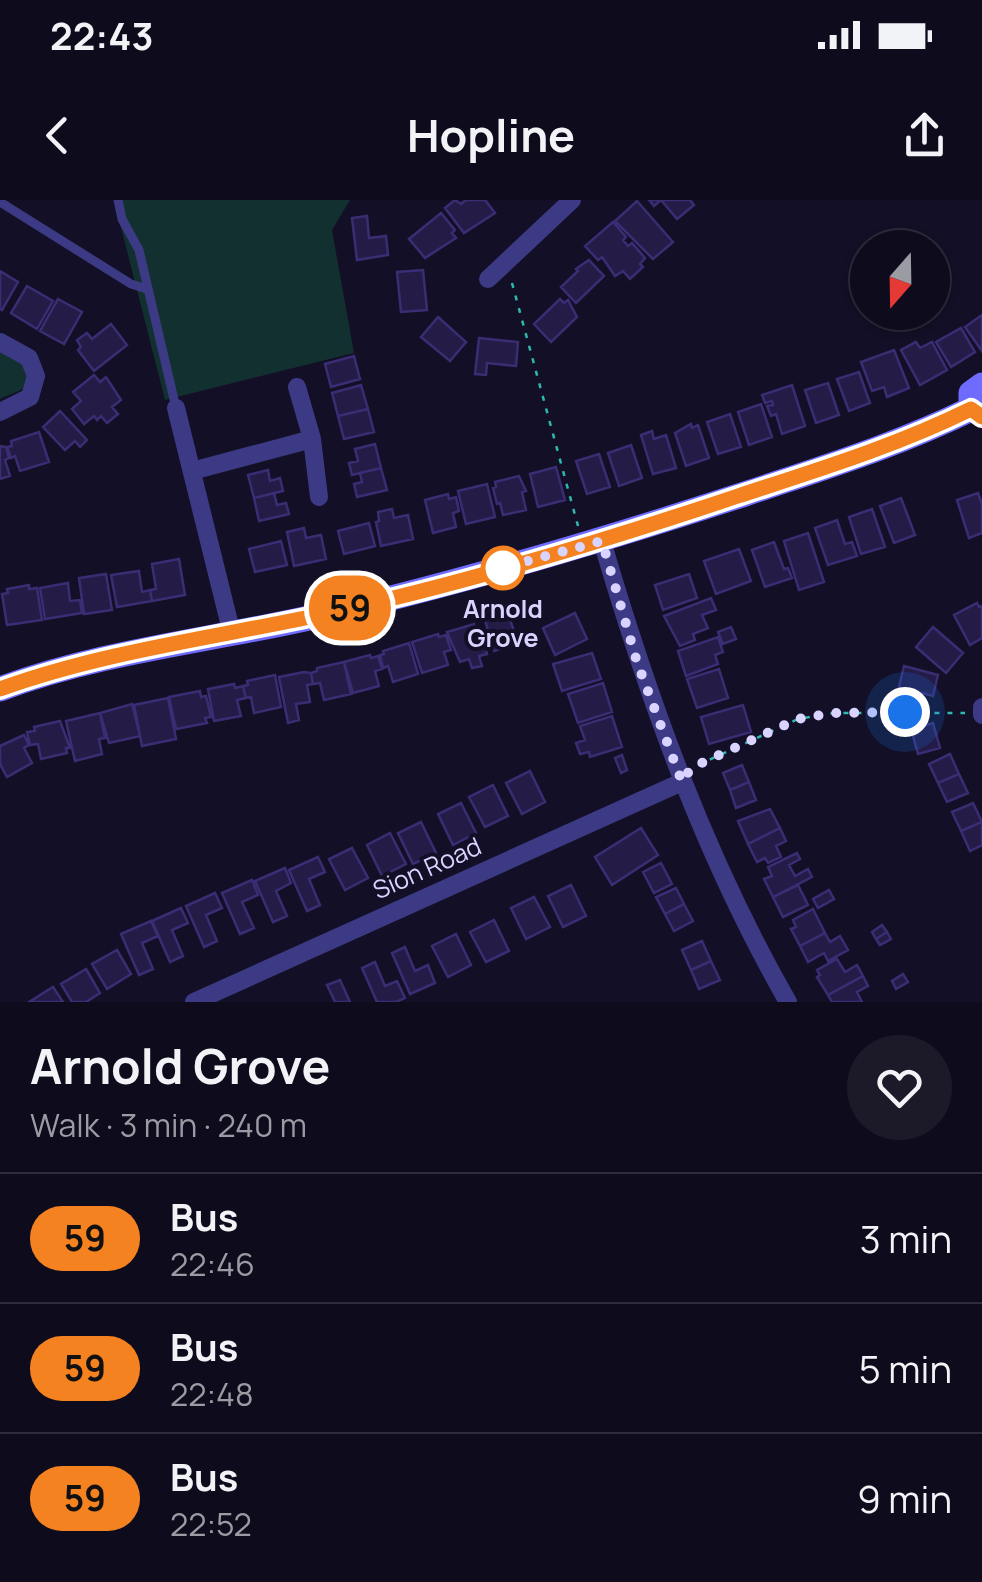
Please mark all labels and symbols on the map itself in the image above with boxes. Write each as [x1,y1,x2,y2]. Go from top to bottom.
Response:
north arrow [850,230,950,330]
marker: Arnold Grove [482,547,524,589]
line badge: 59 [305,576,395,640]
place label: Arnold Grove [463,591,543,655]
your location [880,687,930,737]
street label: Sion Road [367,828,487,907]

